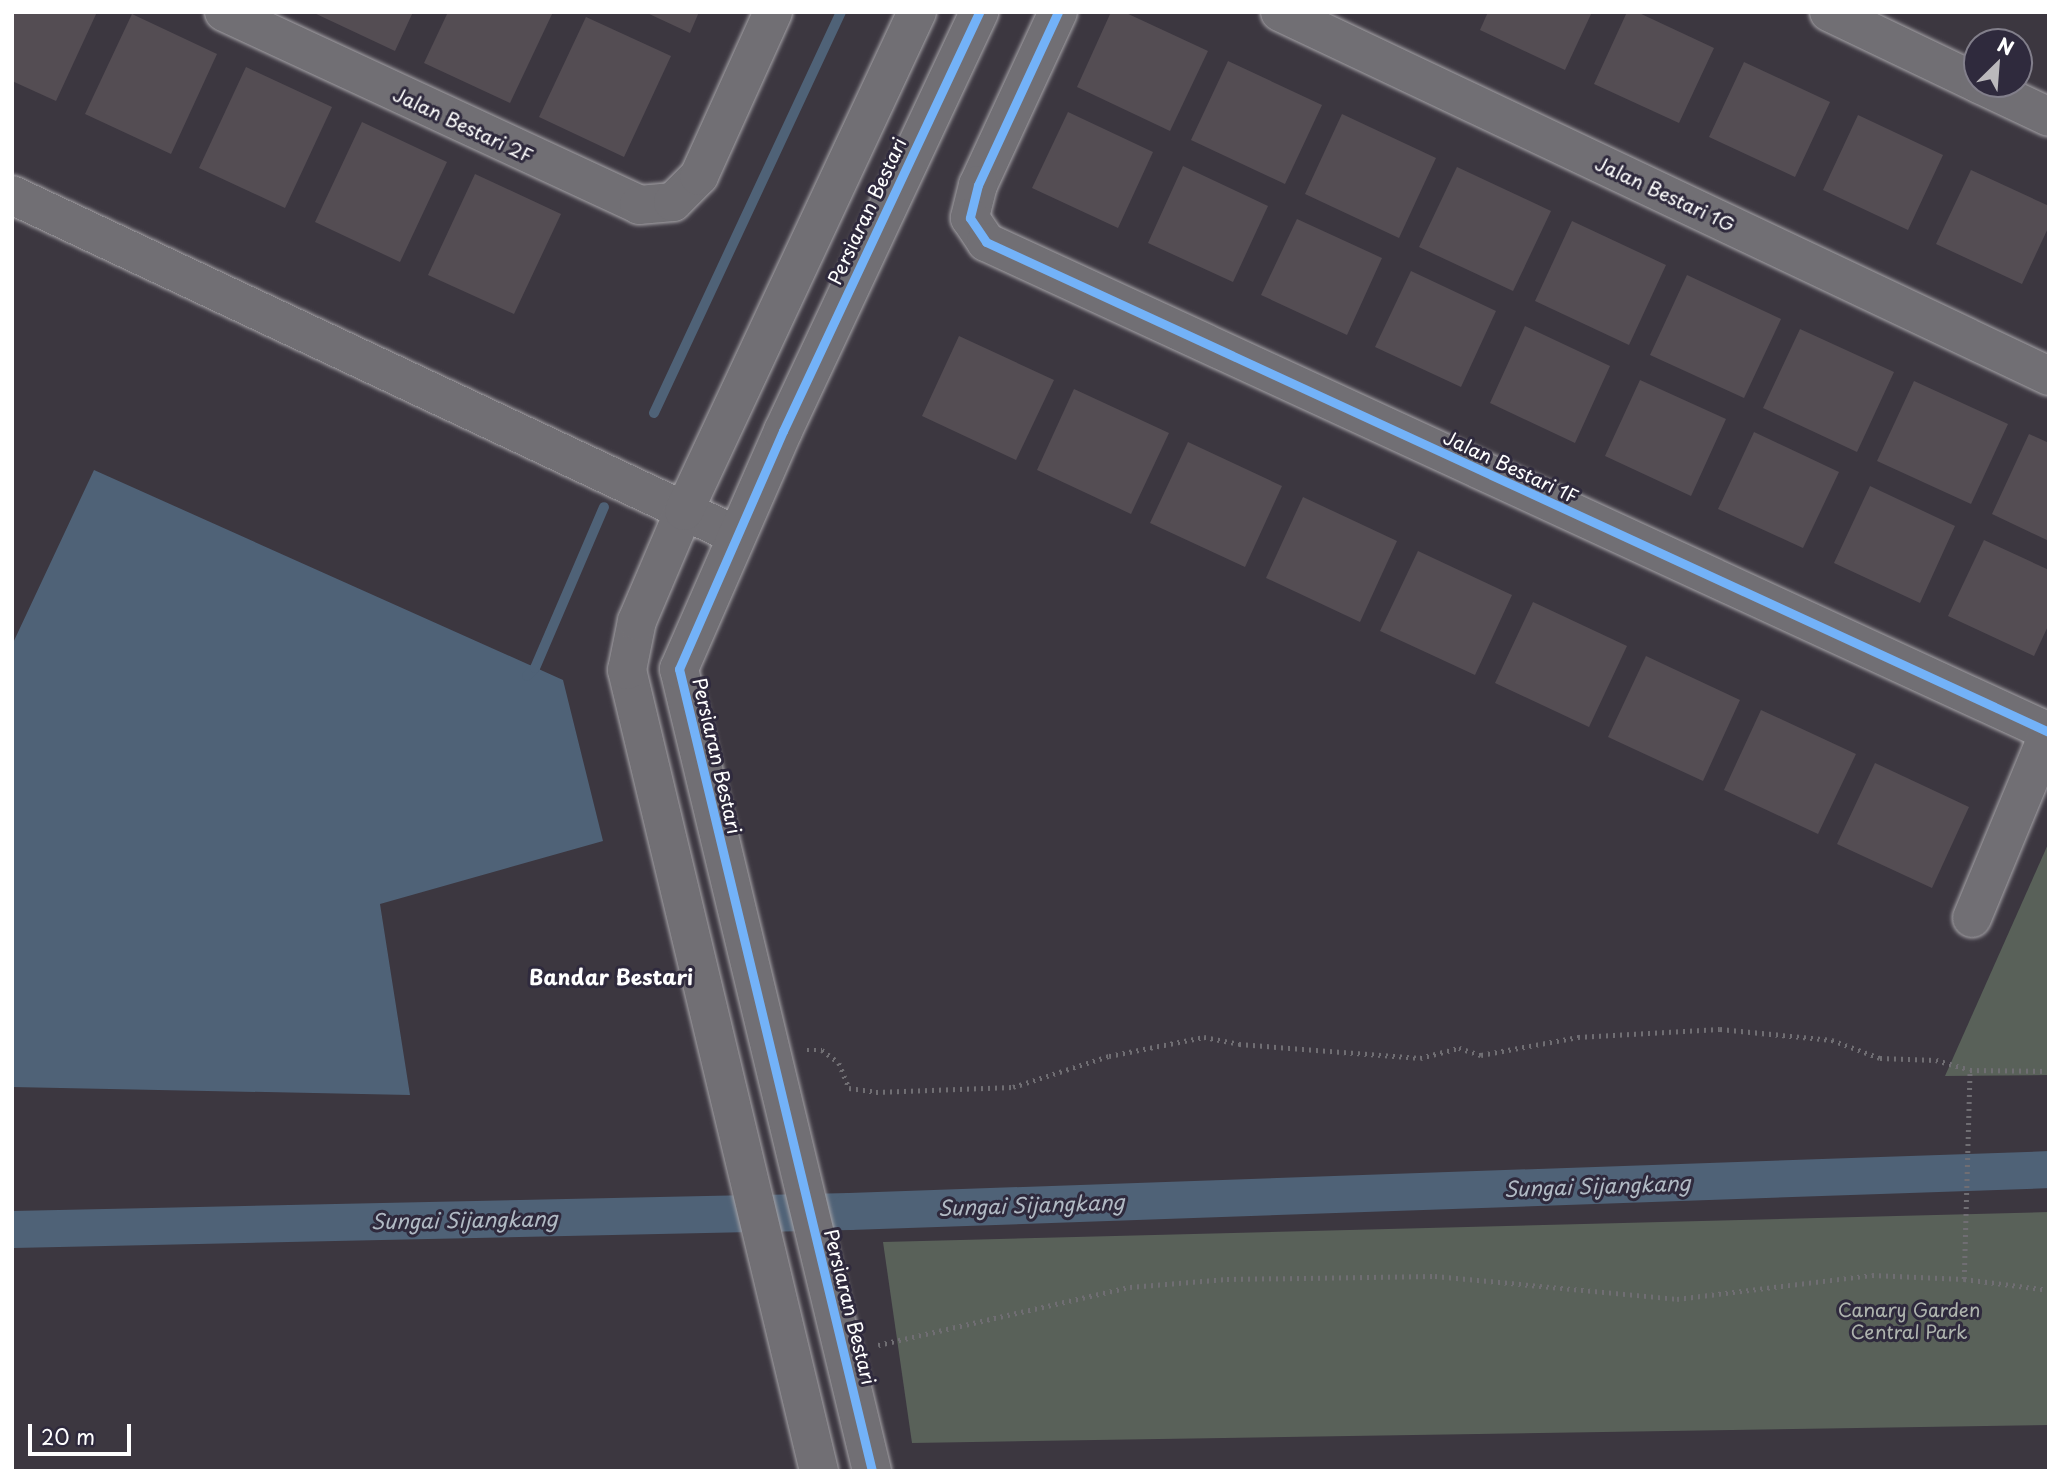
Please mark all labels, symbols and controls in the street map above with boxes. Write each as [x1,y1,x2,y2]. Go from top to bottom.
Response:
north arrow [1963,28,2033,98]
text: N [1993,30,2019,62]
street label: Jalan Bestari 2F [389,82,537,168]
street label: Persiaran Bestari [823,134,911,288]
street label: Jalan Bestari 1G [1591,151,1739,237]
street label: Jalan Bestari 1F [1439,425,1583,509]
street label: Persiaran Bestari [688,676,746,836]
district label: Bandar Bestari [529,963,693,989]
water label: Sungai Sijangkang [1502,1169,1692,1201]
water label: Sungai Sijangkang [936,1188,1126,1220]
water label: Sungai Sijangkang [370,1205,558,1233]
street label: Persiaran Bestari [820,1227,880,1387]
park label: Canary Garden Central Park [1838,1299,1980,1343]
scale bar [32,1410,135,1454]
text: 20 m [41,1420,95,1452]

